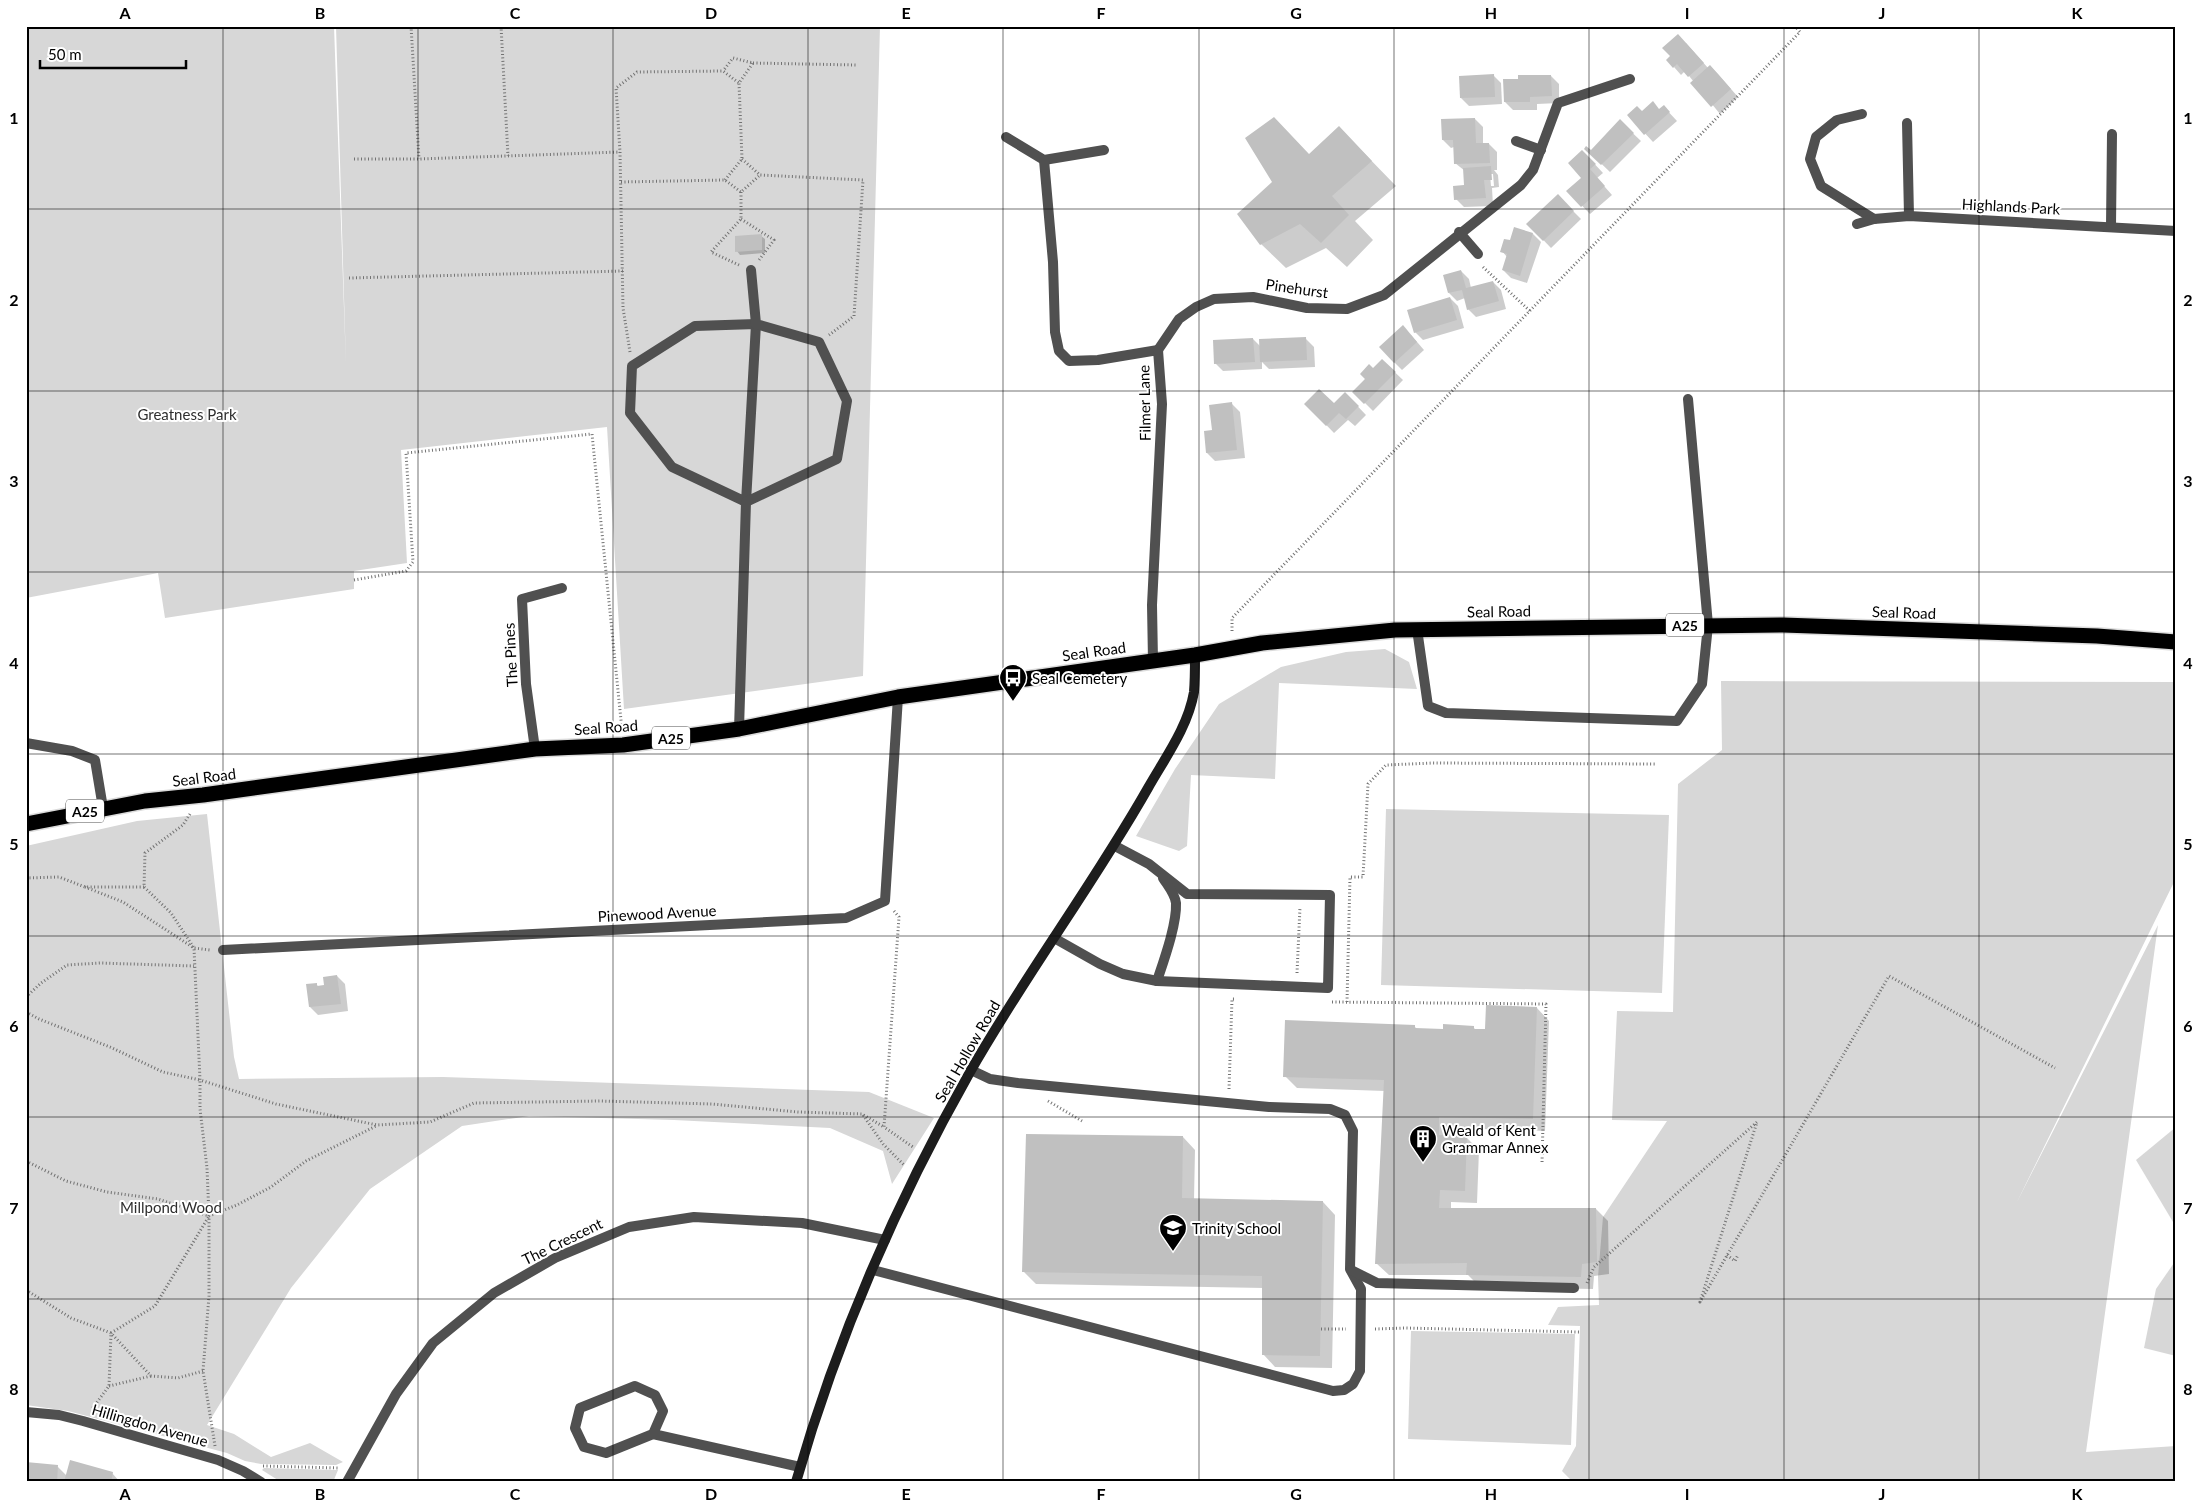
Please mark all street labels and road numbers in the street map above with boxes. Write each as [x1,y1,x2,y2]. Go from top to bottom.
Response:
street label: Highlands Park [1961,194,2061,218]
street label: Pinehurst [1265,275,1330,301]
street label: Filmer Lane [1134,365,1154,441]
street label: Seal Road [1467,601,1531,621]
street label: Seal Road [1872,602,1936,622]
road number: A25 [1666,614,1704,636]
street label: The Pines [499,622,521,688]
street label: Seal Road [1061,638,1127,664]
street label: Seal Road [573,716,639,738]
road number: A25 [652,726,690,750]
street label: Seal Road [171,764,237,790]
road number: A25 [66,799,104,822]
street label: Pinewood Avenue [597,901,717,925]
street label: Seal Hollow Road [931,997,1003,1105]
street label: The Crescent [519,1214,606,1268]
street label: Hillingdon Avenue [90,1400,210,1450]

